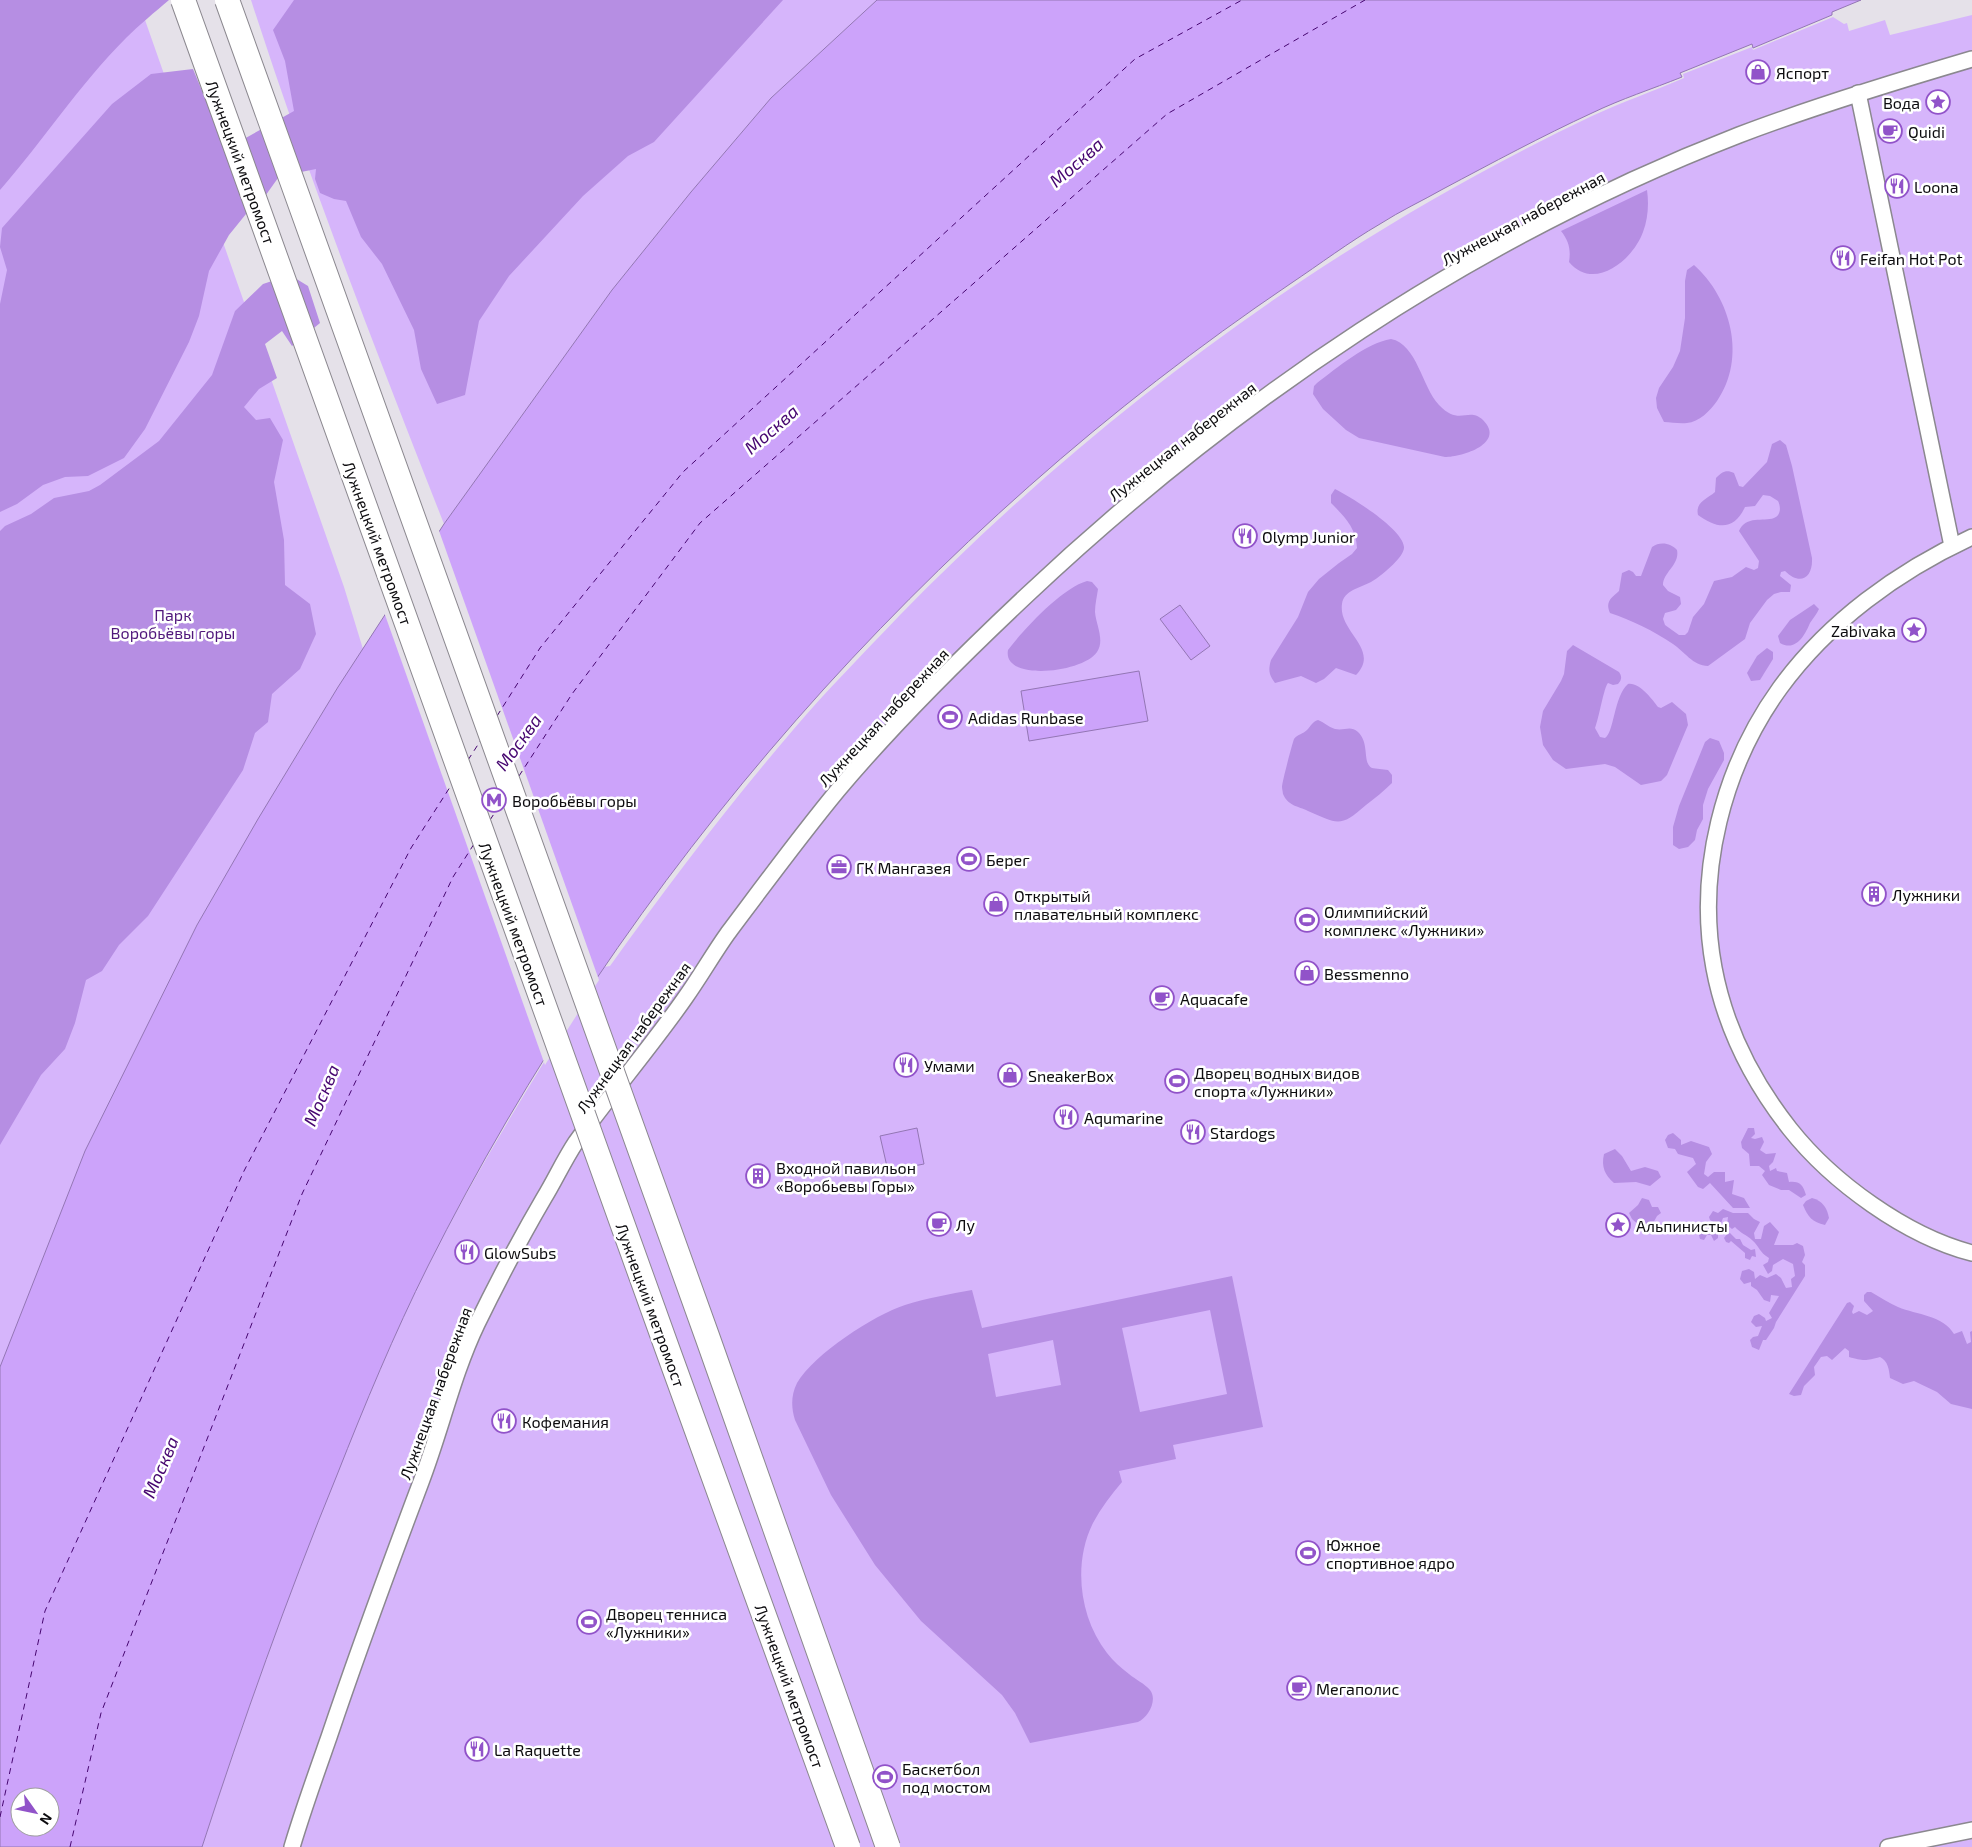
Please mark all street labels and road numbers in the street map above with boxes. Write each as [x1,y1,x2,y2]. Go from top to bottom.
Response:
street label: Лужнецкий метромост [202,77,280,247]
street label: Лужнецкая набережная [1438,167,1608,270]
street label: Лужнецкая набережная [1104,378,1260,505]
street label: Лужнецкий метромост [339,458,417,628]
street label: Лужнецкая набережная [814,644,953,791]
street label: Лужнецкий метромост [475,839,553,1009]
street label: Лужнецкая набережная [572,958,695,1117]
street label: Лужнецкий метромост [612,1220,690,1390]
street label: Лужнецкая набережная [395,1304,476,1482]
street label: Лужнецкий метромост [751,1601,829,1771]

